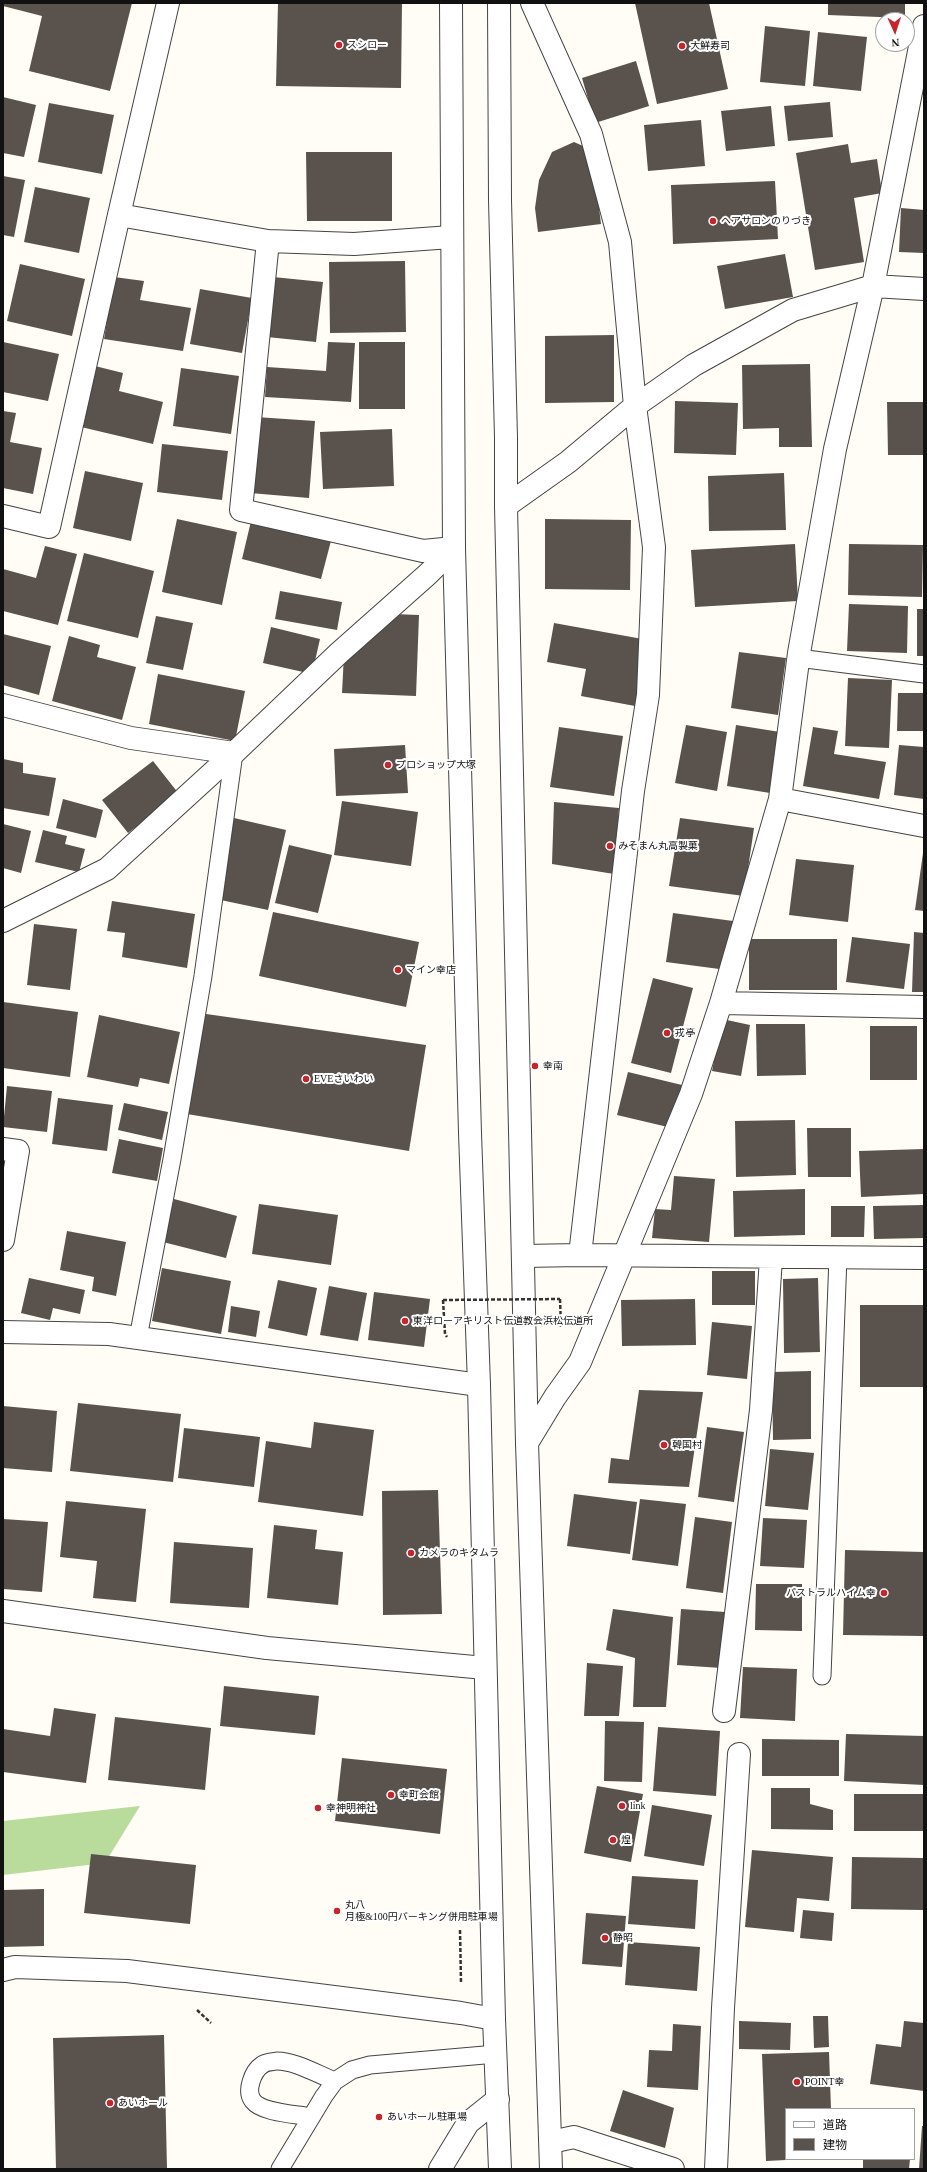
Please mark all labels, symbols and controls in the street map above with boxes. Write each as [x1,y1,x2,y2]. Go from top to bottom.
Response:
north arrow [875,12,915,52]
text: N [891,37,900,49]
place label: スシロー [347,39,387,51]
marker: スシロー [334,40,344,50]
place label: 大鮮寿司 [690,40,730,52]
marker: 大鮮寿司 [677,41,687,51]
place label: ヘアサロンのりづき [721,215,811,227]
marker: ヘアサロンのりづき [708,216,718,226]
place label: プロショップ大塚 [396,759,476,771]
marker: プロショップ大塚 [383,760,393,770]
place label: みそまん丸高製菓 [618,840,698,852]
marker: みそまん丸高製菓 [605,841,615,851]
place label: マイン幸店 [406,964,456,976]
marker: マイン幸店 [393,965,403,975]
place label: 戎亭 [675,1027,695,1039]
marker: 戎亭 [662,1028,672,1038]
place label: 幸南 [543,1060,563,1072]
marker: 幸南 [530,1061,540,1071]
place label: EVEさいわい [314,1073,373,1085]
marker: EVEさいわい [301,1074,311,1084]
place label: 東洋ローアキリスト伝道教会浜松伝道所 [413,1315,593,1327]
marker: 東洋ローアキリスト伝道教会浜松伝道所 [400,1316,410,1326]
place label: 韓国村 [672,1439,702,1451]
marker: 韓国村 [659,1440,669,1450]
place label: カメラのキタムラ [419,1547,499,1559]
marker: カメラのキタムラ [406,1548,416,1558]
place label: パストラルハイム幸 [786,1587,876,1599]
marker: パストラルハイム幸 [879,1588,889,1598]
place label: 幸町会館 [399,1789,439,1801]
marker: 幸町会館 [386,1790,396,1800]
place label: link [630,1800,646,1812]
marker: link [617,1801,627,1811]
place label: 幸神明神社 [326,1802,376,1814]
marker: 幸神明神社 [313,1803,323,1813]
place label: 煌 [621,1834,631,1846]
marker: 煌 [608,1835,618,1845]
place label: 丸八 月極&100円パーキング併用駐車場 [345,1899,498,1922]
marker: 丸八 月極&100円パーキング併用駐車場 [332,1906,342,1916]
place label: 静昭 [613,1932,633,1944]
marker: 静昭 [600,1933,610,1943]
place label: POINT幸 [805,2076,844,2088]
marker: POINT幸 [792,2077,802,2087]
place label: あいホール [118,2097,168,2109]
marker: あいホール [105,2098,115,2108]
legend [785,2108,915,2160]
place label: あいホール駐車場 [387,2111,467,2123]
marker: あいホール駐車場 [374,2112,384,2122]
text: 道路 [823,2118,847,2132]
text: 建物 [823,2138,847,2152]

